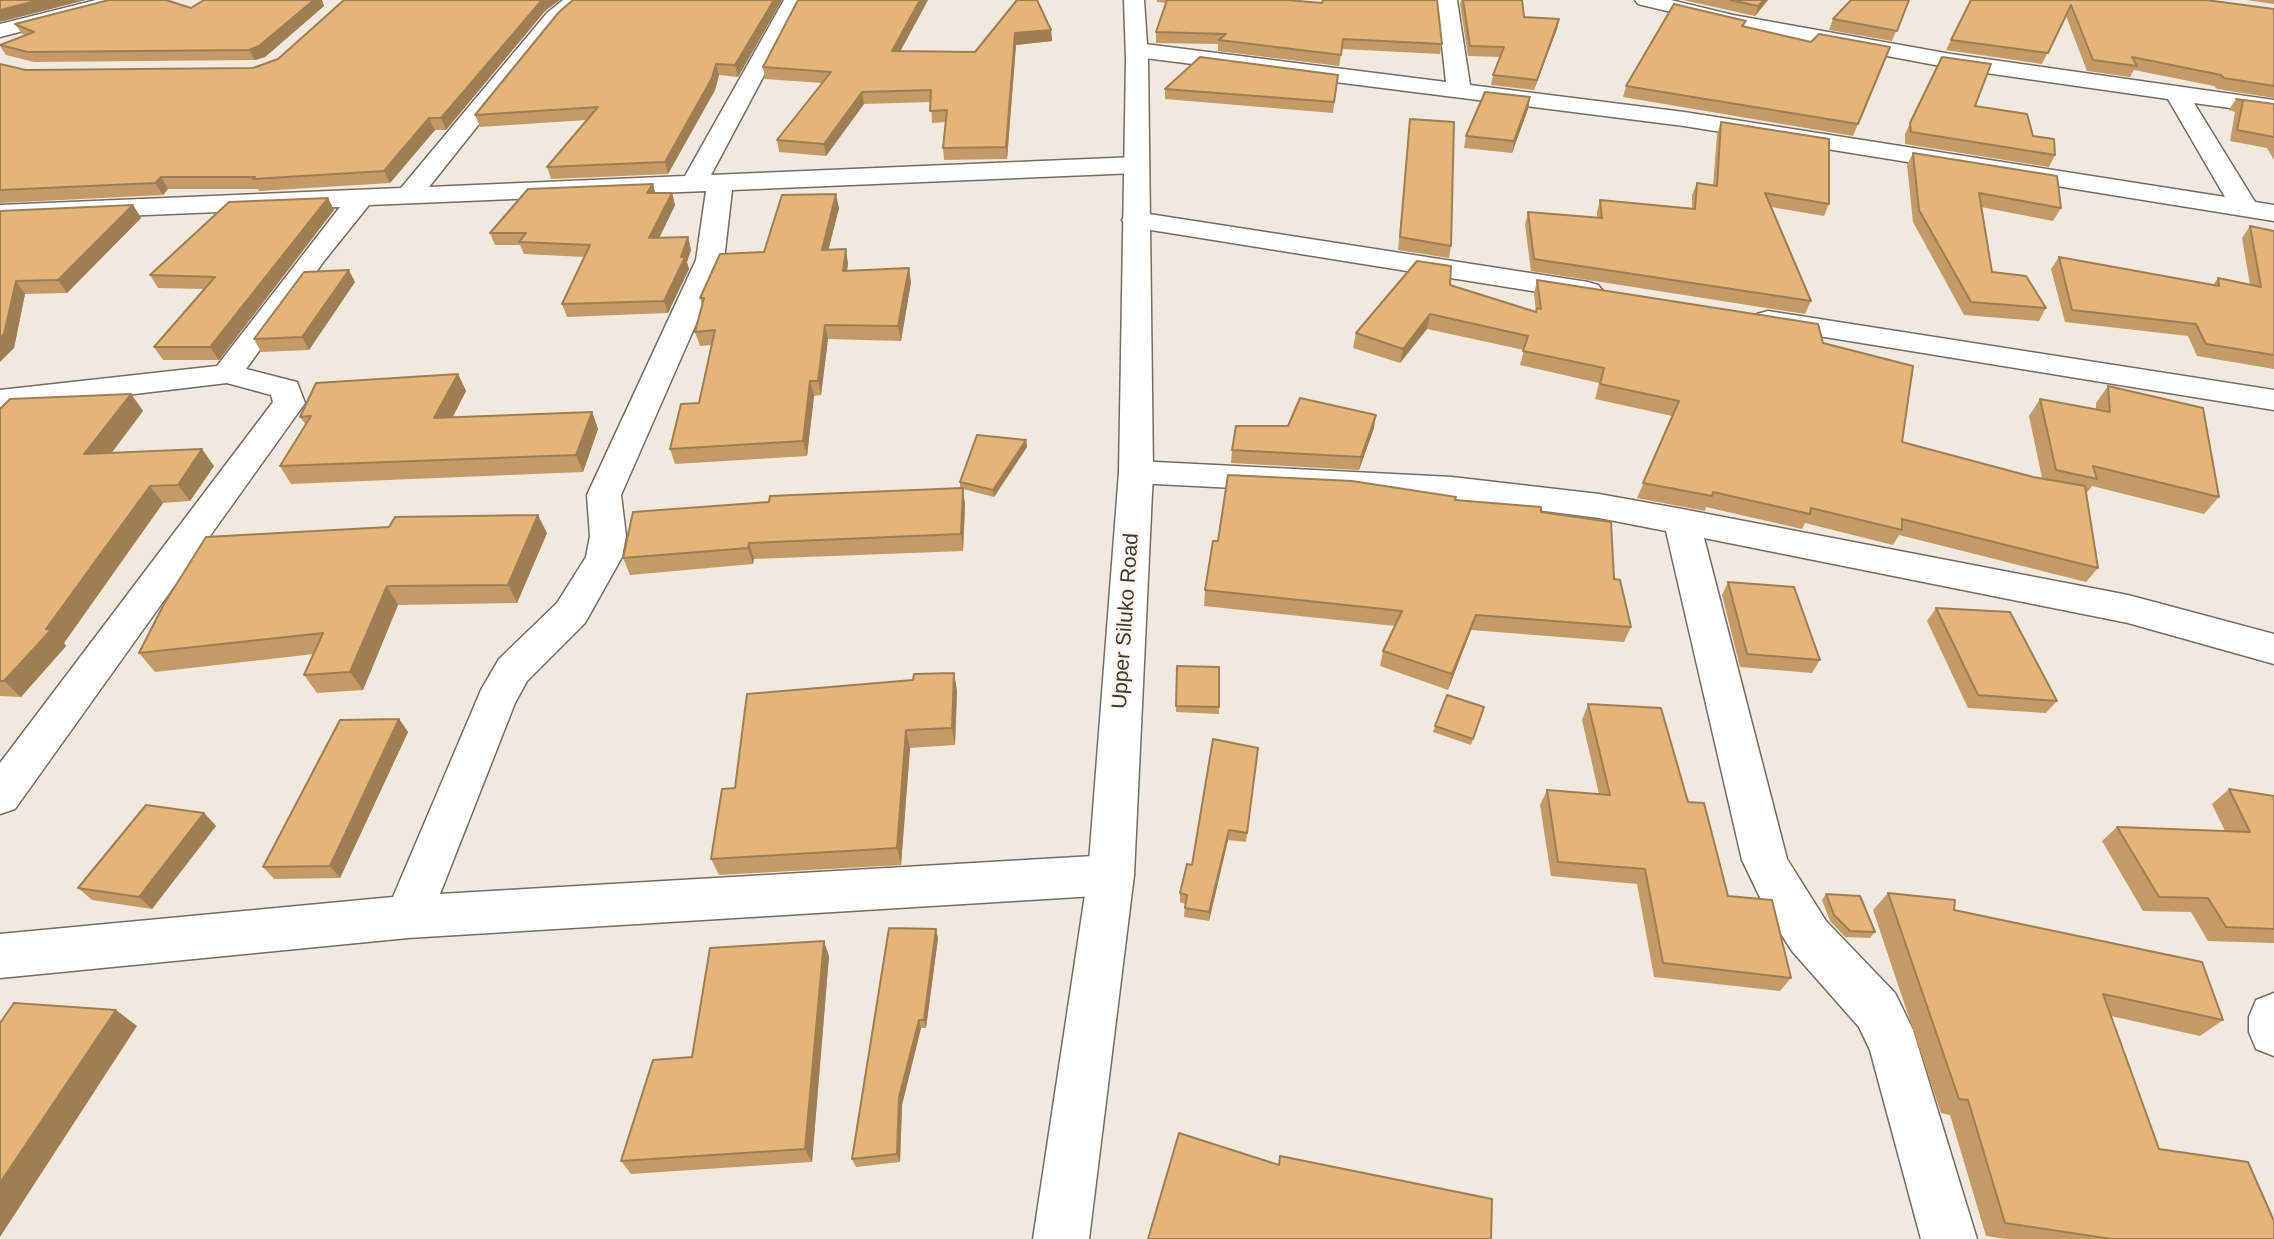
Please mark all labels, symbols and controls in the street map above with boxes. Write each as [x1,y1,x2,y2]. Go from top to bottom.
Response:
street label: Upper Siluko Road [1107,532,1145,710]

